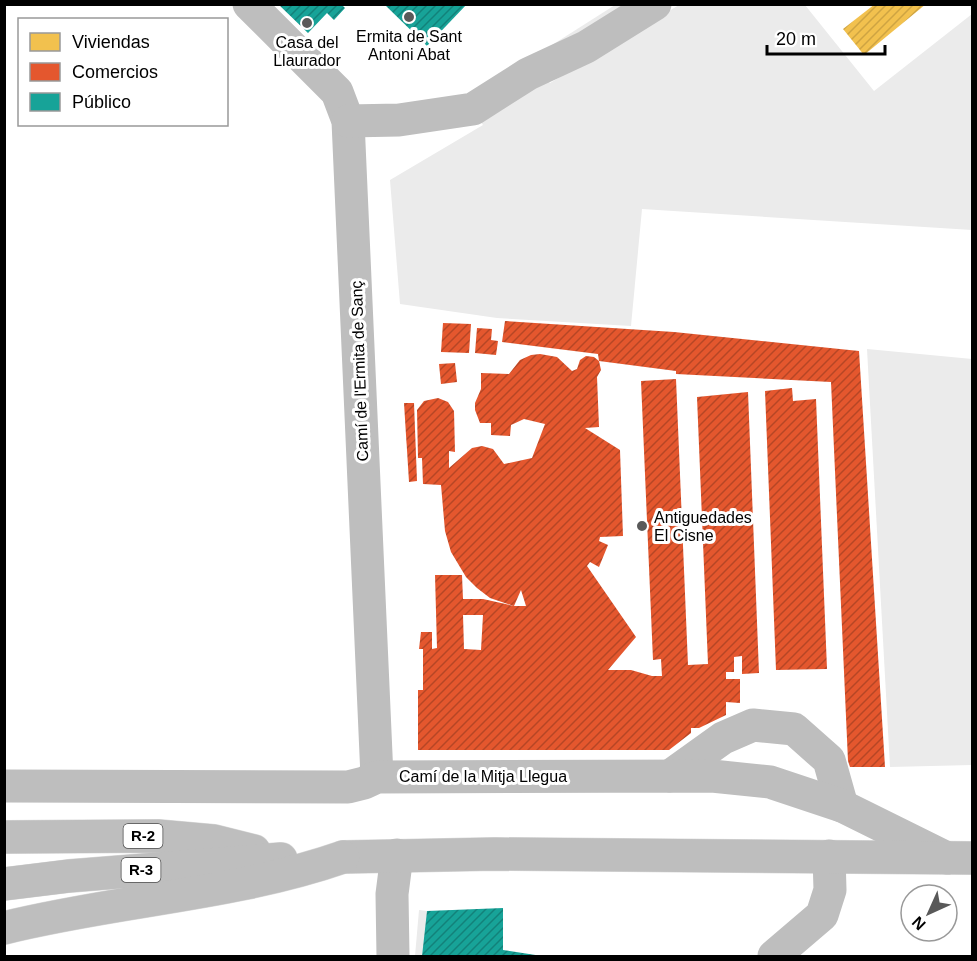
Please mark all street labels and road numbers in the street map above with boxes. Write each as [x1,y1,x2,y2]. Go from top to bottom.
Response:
street label: Camí de l'Ermita de Sanç [348,280,371,462]
street label: Camí de la Mitja Llegua [399,768,567,785]
road number: R-2 [124,824,162,848]
road number: R-3 [122,858,160,882]

